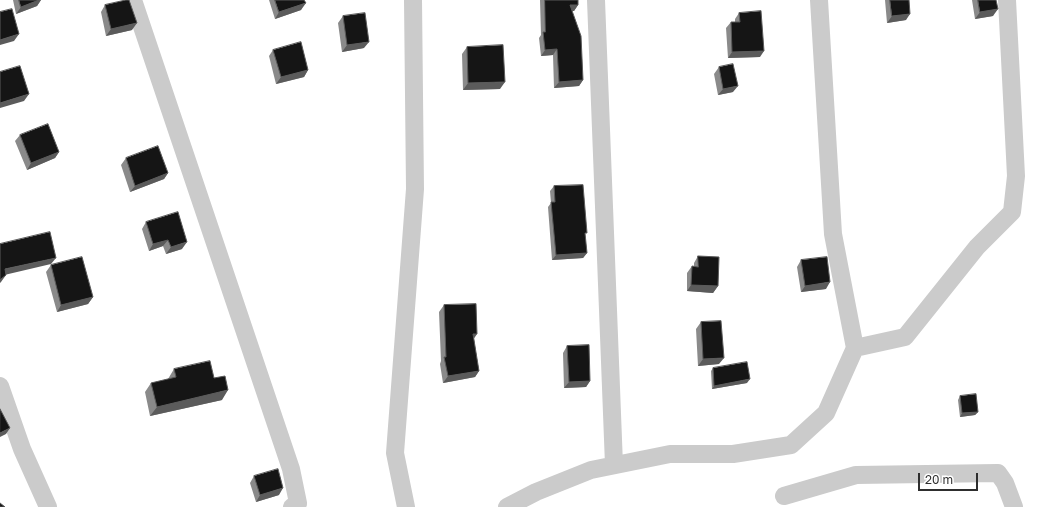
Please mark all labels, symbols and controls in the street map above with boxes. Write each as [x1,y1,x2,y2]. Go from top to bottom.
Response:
scale bar [920,465,980,491]
text: 20 m [925,472,953,487]

